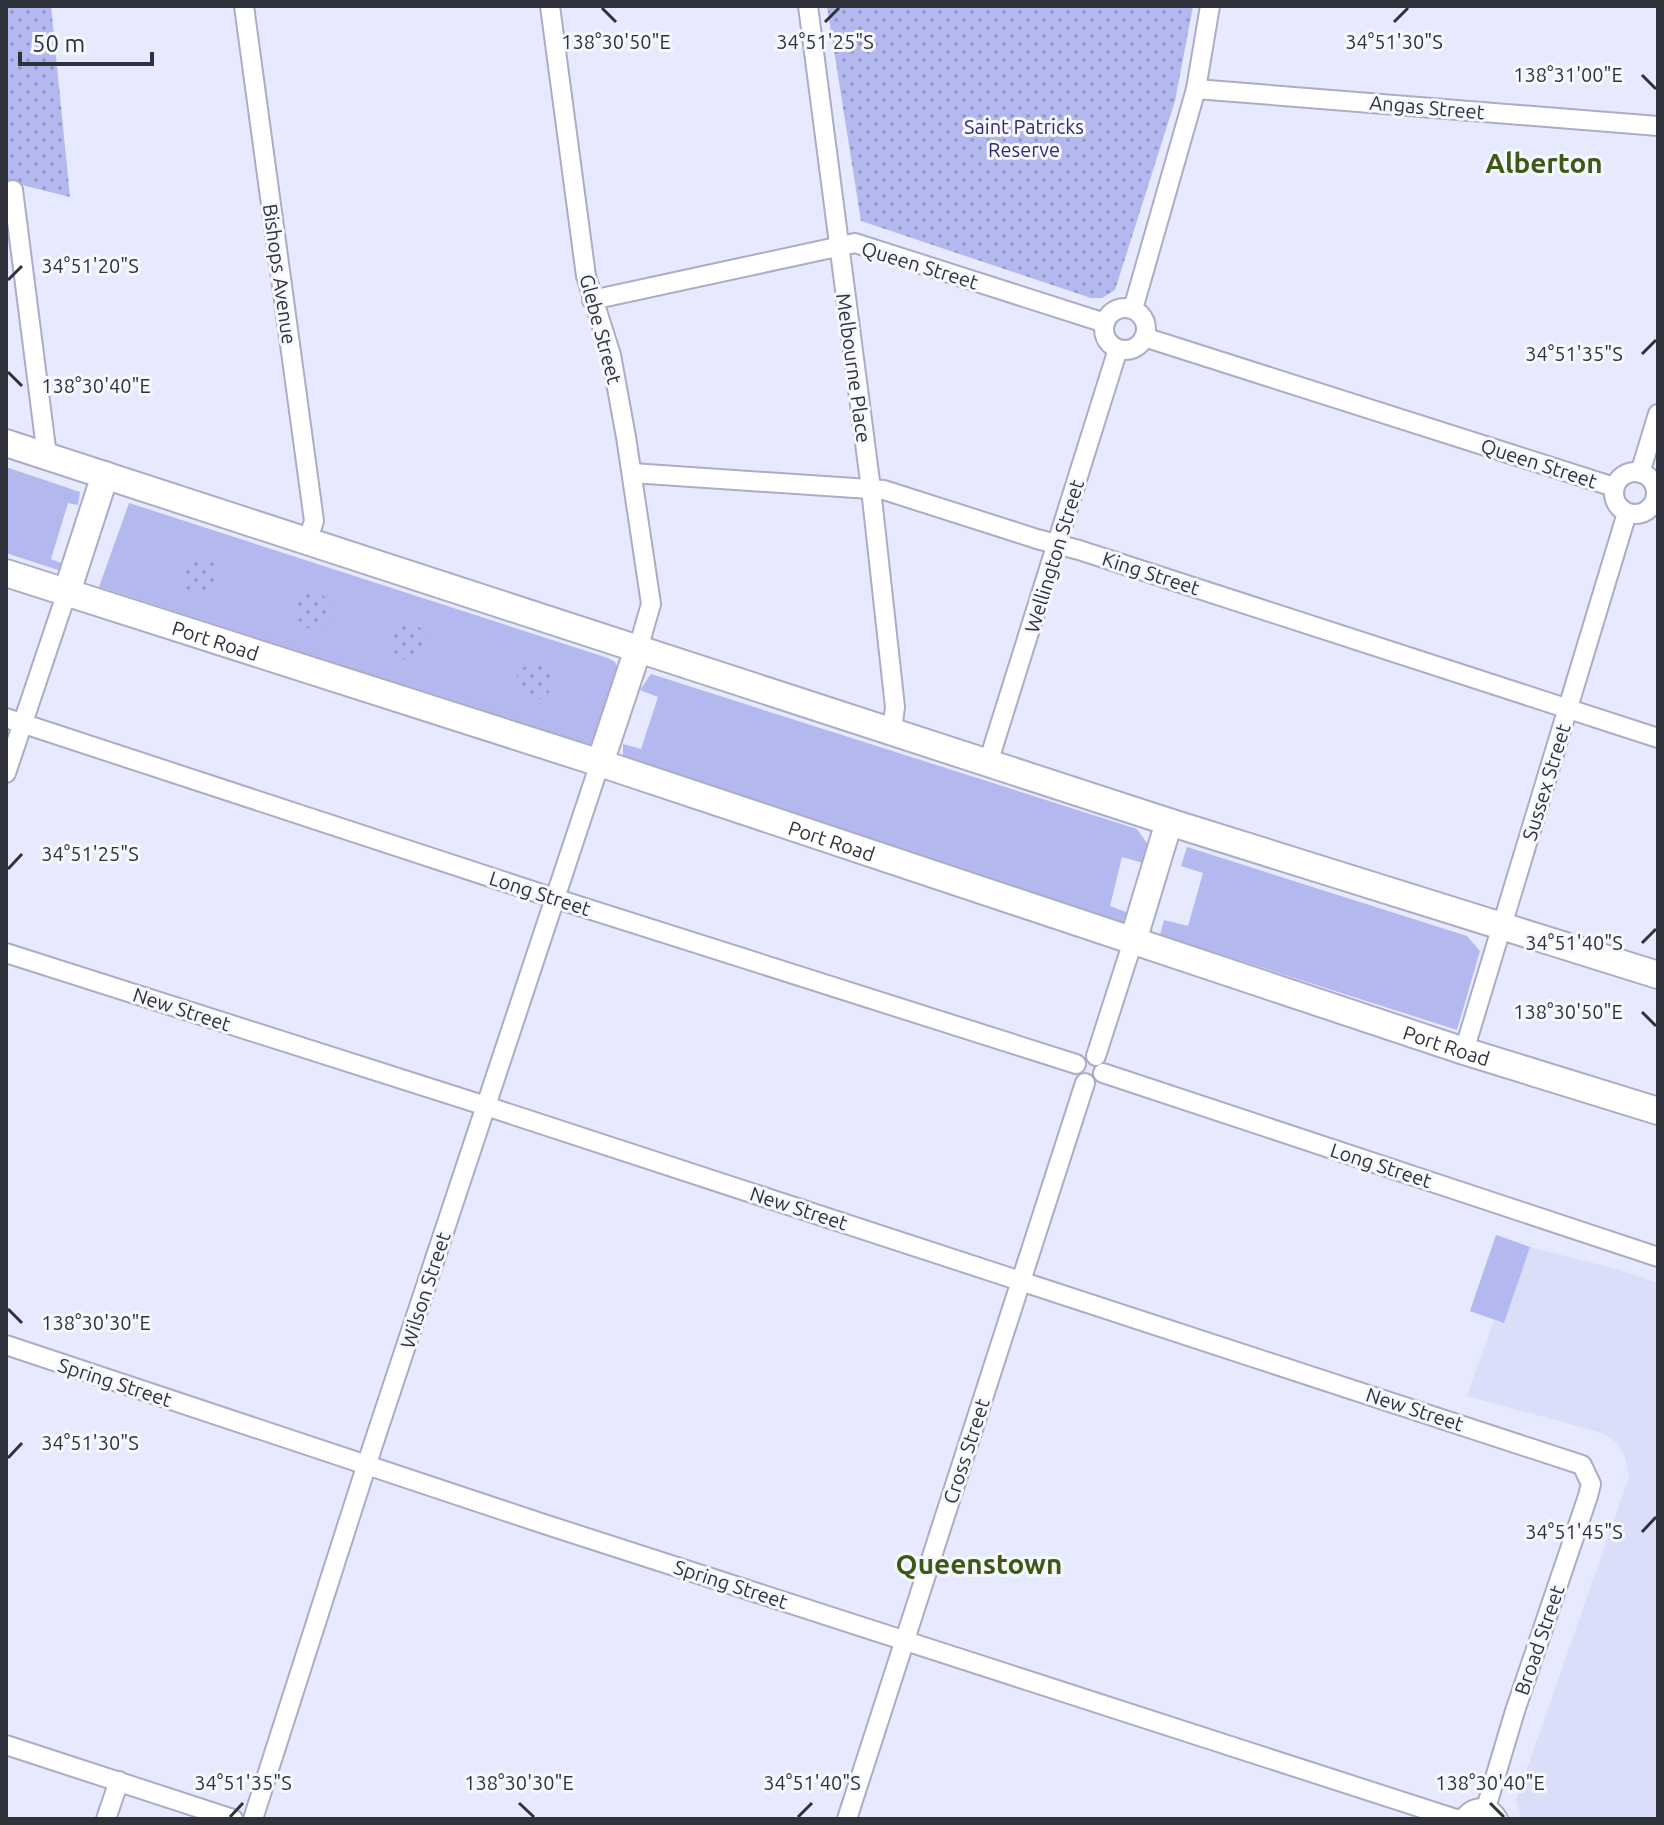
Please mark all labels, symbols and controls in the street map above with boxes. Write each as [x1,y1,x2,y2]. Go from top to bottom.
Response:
scale bar [20,16,152,66]
text: 50 m [32,30,85,57]
text: 138°30'50"E [561,30,671,53]
text: 34°51'25"S [776,30,874,53]
text: 34°51'30"S [1345,30,1443,53]
text: 138°31'00"E [1513,63,1623,86]
street label: Angas Street [1369,91,1486,123]
park label: Saint Patricks Reserve [964,115,1084,161]
district label: Alberton [1485,147,1603,178]
street label: Bishops Avenue [259,202,301,346]
street label: Queen Street [859,236,981,294]
text: 34°51'20"S [41,254,139,277]
street label: Glebe Street [575,272,627,387]
street label: Melbourne Place [832,292,876,444]
text: 34°51'35"S [1525,342,1623,365]
text: 138°30'40"E [41,374,151,397]
street label: Queen Street [1478,433,1600,493]
street label: Wellington Street [1020,477,1088,635]
street label: King Street [1100,546,1203,600]
street label: Port Road [169,615,262,665]
street label: Sussex Street [1517,721,1575,843]
street label: Port Road [786,815,878,865]
text: 34°51'25"S [41,842,139,865]
street label: Long Street [486,866,594,920]
text: 34°51'40"S [1525,931,1623,954]
street label: New Street [130,982,234,1036]
text: 138°30'50"E [1513,1000,1623,1023]
street label: Port Road [1400,1020,1493,1070]
street label: Long Street [1327,1138,1435,1192]
street label: New Street [747,1181,851,1235]
street label: Wilson Street [395,1229,455,1351]
text: 138°30'30"E [41,1311,151,1334]
street label: Spring Street [55,1353,175,1411]
street label: New Street [1363,1382,1467,1436]
street label: Cross Street [938,1395,994,1507]
text: 34°51'30"S [41,1431,139,1454]
text: 34°51'45"S [1525,1520,1623,1543]
district label: Queenstown [896,1548,1062,1579]
street label: Spring Street [671,1555,791,1613]
street label: Broad Street [1510,1582,1569,1698]
text: 34°51'35"S [194,1771,292,1794]
text: 138°30'30"E [464,1771,574,1794]
text: 34°51'40"S [763,1771,861,1794]
text: 138°30'40"E [1435,1771,1545,1794]

